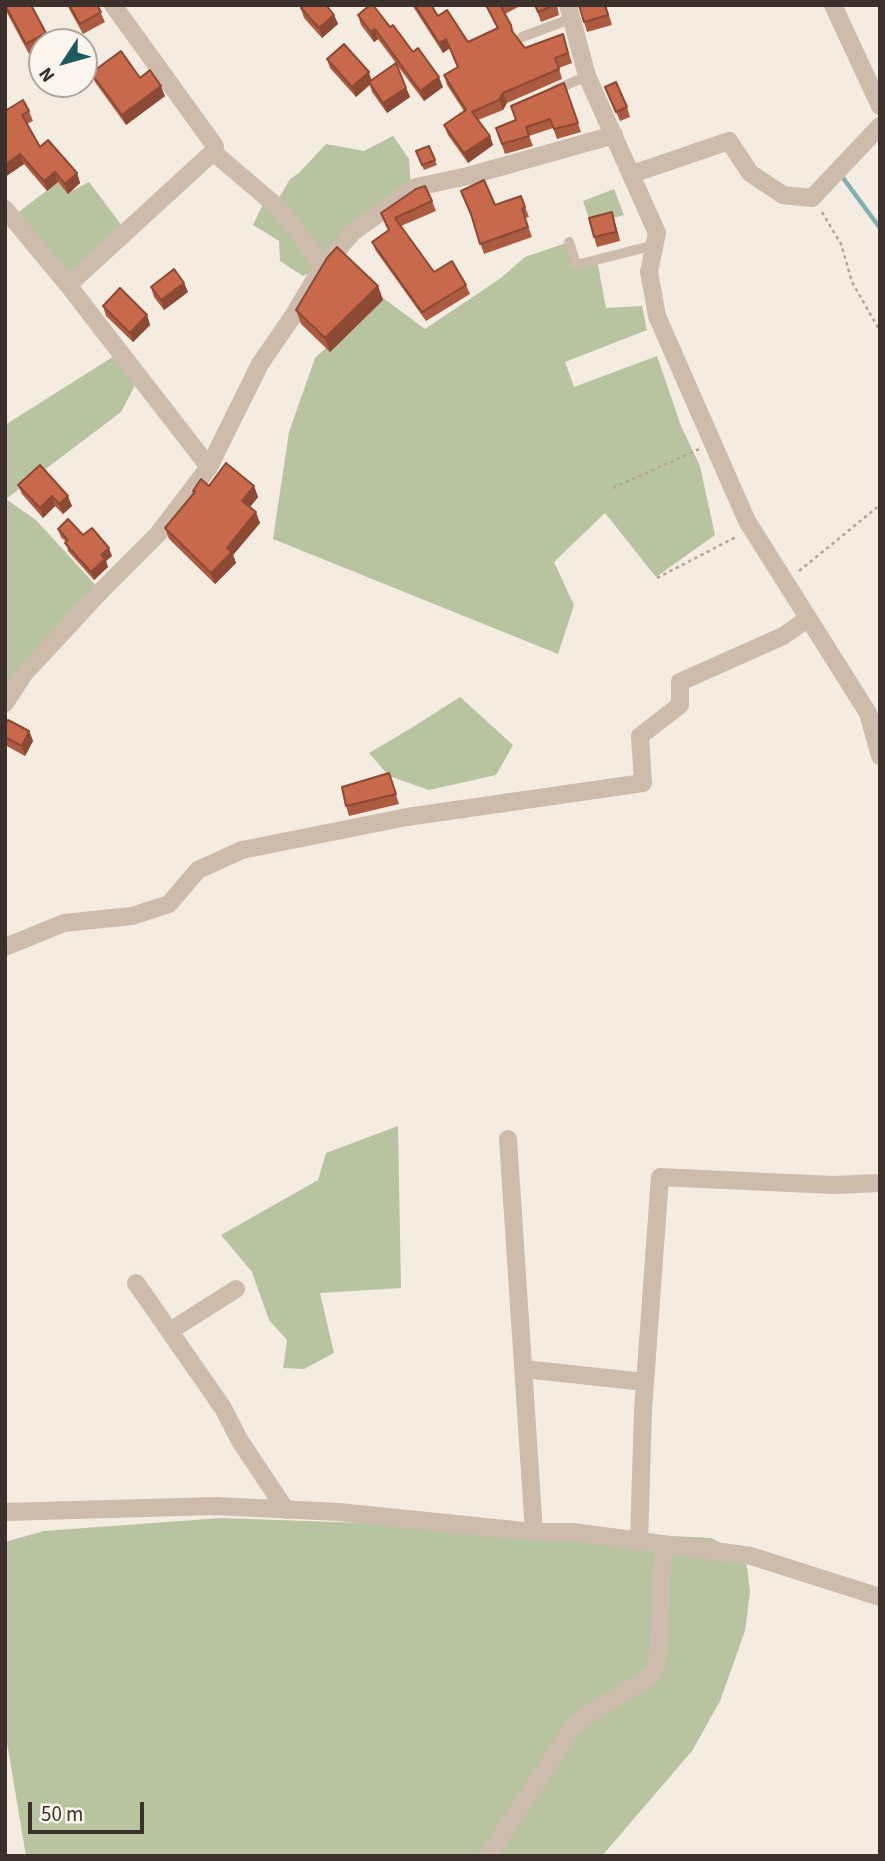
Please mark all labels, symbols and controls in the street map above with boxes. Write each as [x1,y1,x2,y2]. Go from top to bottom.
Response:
north arrow [28,28,98,98]
text: N [33,61,62,88]
scale bar [32,1787,147,1831]
text: 50 m [41,1799,83,1829]

